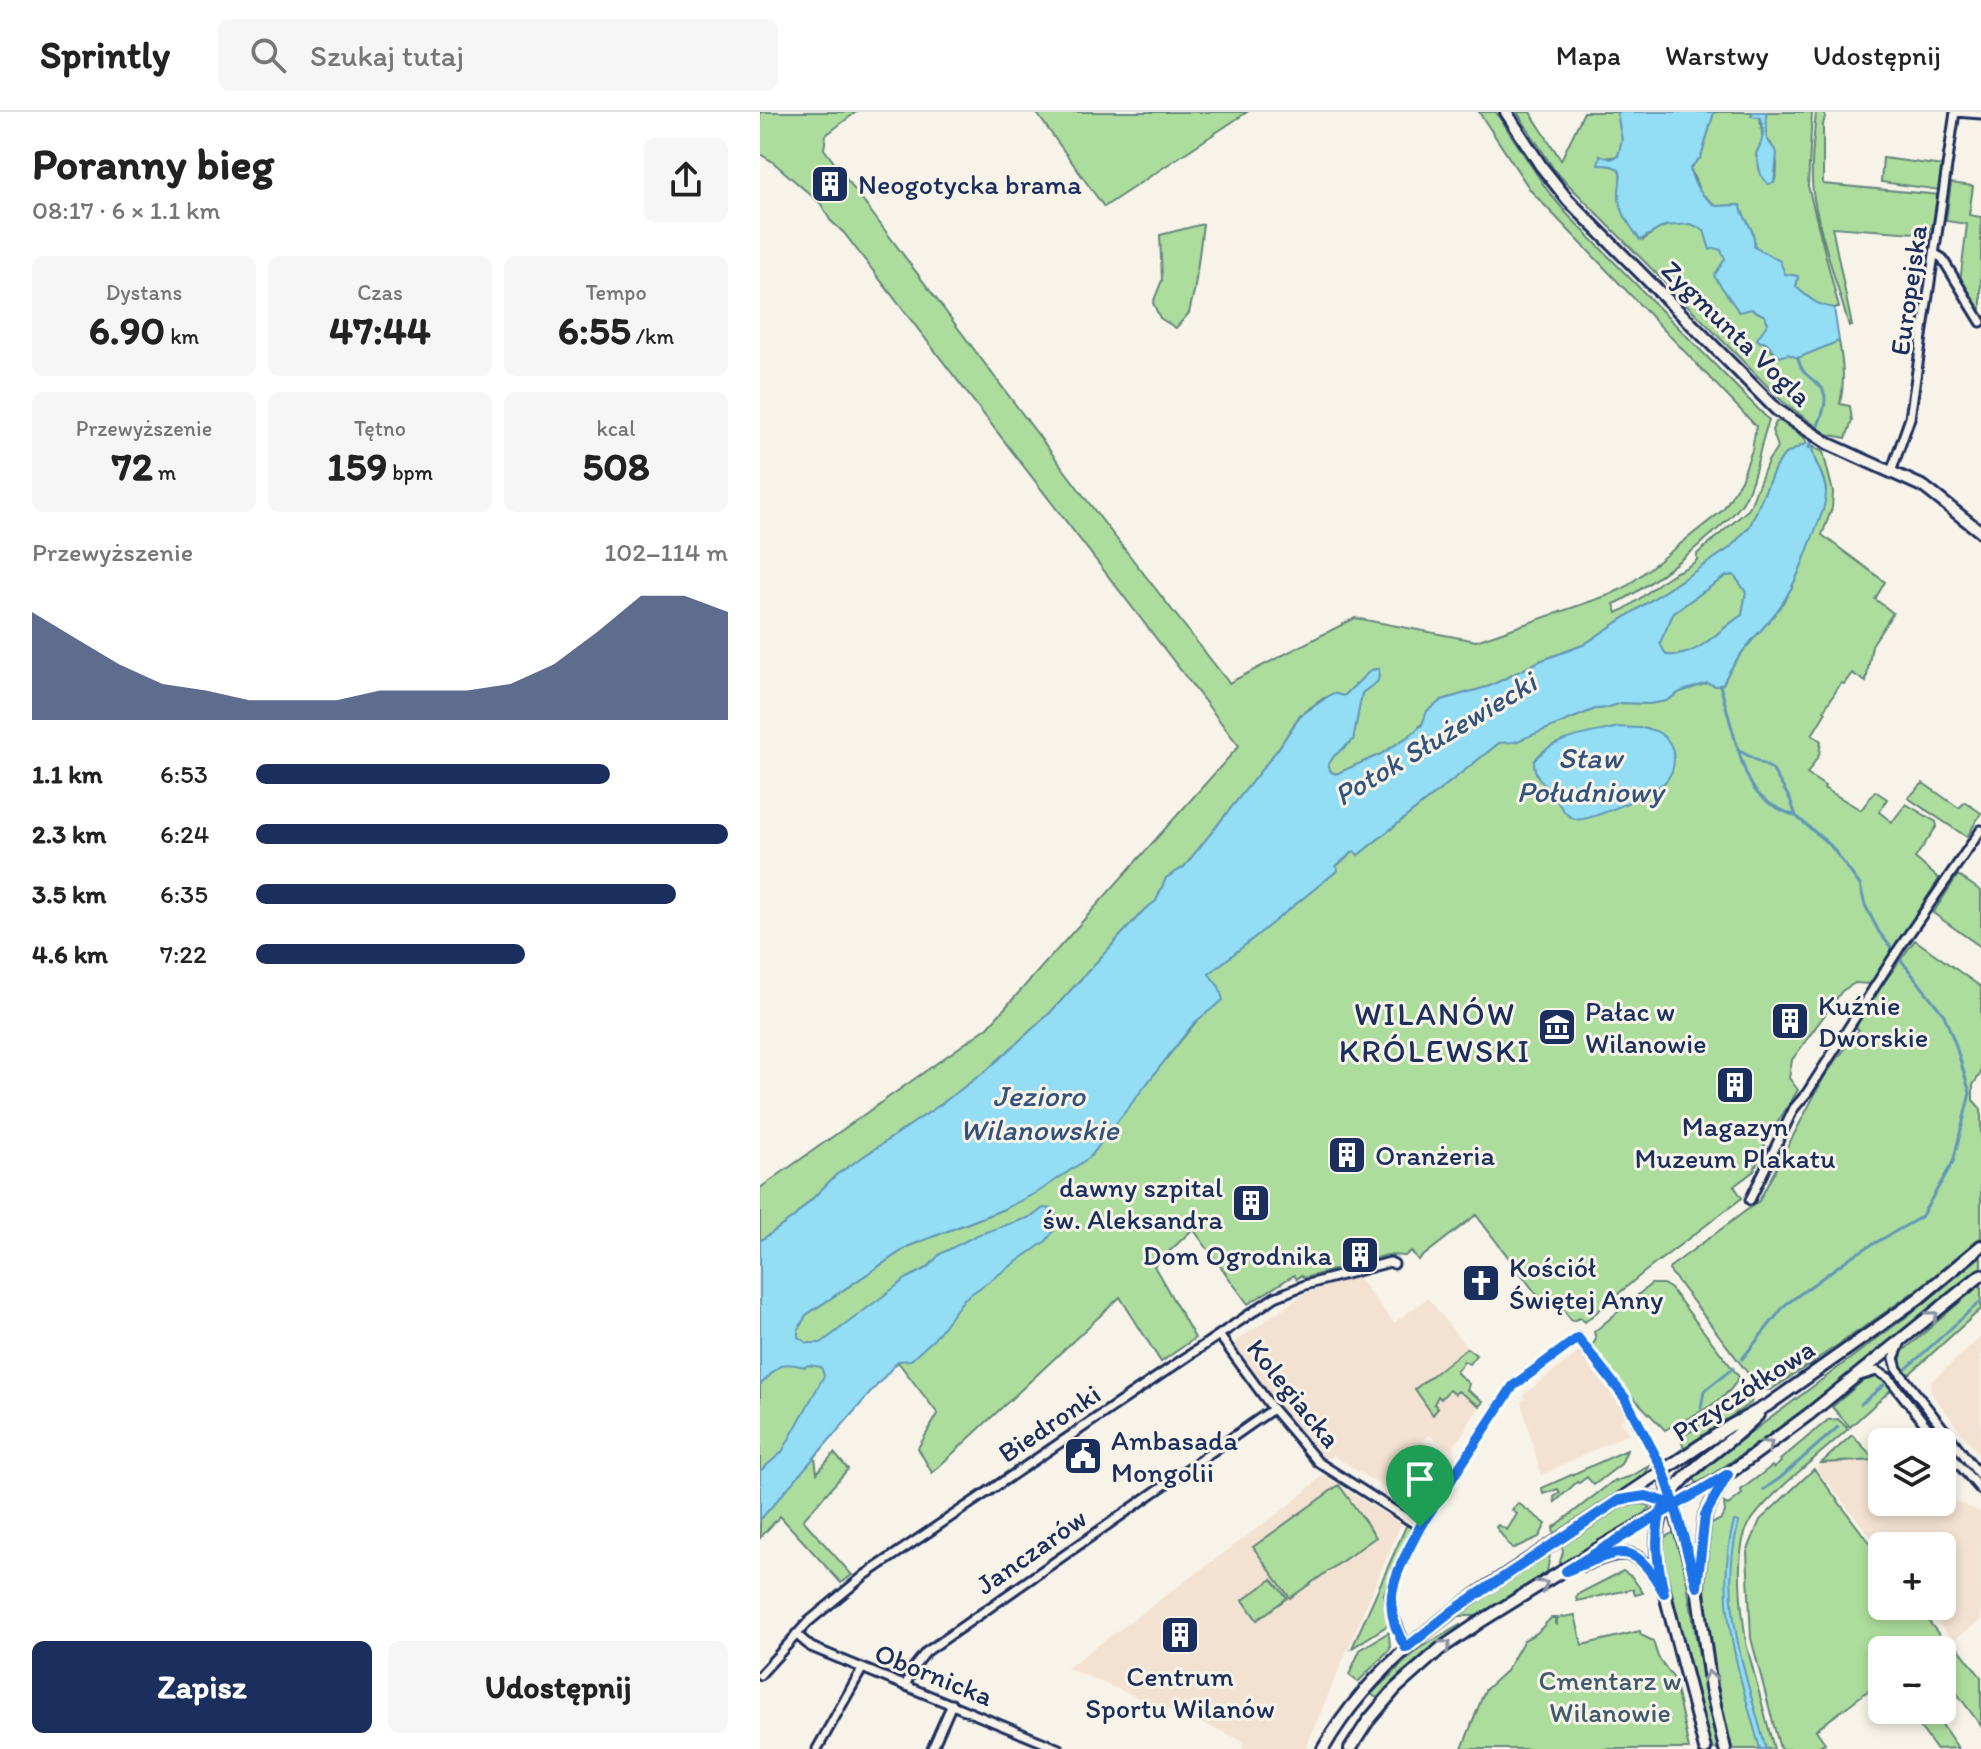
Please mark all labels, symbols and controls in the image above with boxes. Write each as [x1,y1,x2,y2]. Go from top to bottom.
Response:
search box [218,19,778,91]
text: Sprintly [40,32,170,78]
icon: search [246,33,290,77]
text: Szukaj tutaj [310,37,464,74]
text: Mapa [1556,38,1621,72]
text: Warstwy [1665,38,1769,72]
text: Udostępnij [1813,38,1941,72]
text: Poranny bieg [32,137,274,190]
button: share [644,138,728,222]
building icon: Neogotycka brama [809,163,851,205]
place label: Neogotycka brama [858,167,1082,201]
text: 08:17 · 6 × 1.1 km [32,194,220,226]
street label: Europejska [1882,222,1934,358]
street label: Zygmunta Vogla [1655,253,1820,414]
text: Dystans [106,279,182,306]
text: Czas [357,279,403,306]
text: Tempo [585,279,647,306]
text: 6.90 [89,306,165,354]
text: 47:44 [329,306,431,354]
text: 6:55 [558,306,631,354]
text: km [165,323,199,350]
text: /km [631,323,674,350]
text: Przewyższenie [76,415,212,442]
text: Tętno [354,415,406,442]
text: kcal [596,415,636,442]
text: 72 [112,442,153,490]
text: 159 [327,442,387,490]
text: 508 [582,442,650,490]
text: m [153,459,176,486]
text: bpm [387,459,433,486]
text: Przewyższenie [32,536,193,568]
text: 102–114 m [604,536,728,568]
water label: Potok Służewiecki [1327,662,1546,814]
water label: Staw Południowy [1517,739,1666,810]
text: 1.1 km [32,758,103,790]
text: 6:53 [160,758,208,790]
text: 2.3 km [32,818,106,850]
text: 6:24 [160,818,209,850]
text: 3.5 km [32,878,106,910]
text: 6:35 [160,878,208,910]
text: 4.6 km [32,938,108,970]
text: 7:22 [160,938,207,970]
place label: Kuźnie Dworskie [1818,988,1928,1054]
place label: Pałac w Wilanowie [1585,994,1707,1060]
district label: WILANÓW KRÓLEWSKI [1339,995,1531,1070]
building icon: Kuźnie Dworskie [1769,1000,1811,1042]
museum icon: Pałac w Wilanowie [1536,1006,1578,1048]
building icon: Magazyn Muzeum Plakatu [1714,1064,1756,1106]
water label: Jezioro Wilanowskie [960,1077,1120,1148]
place label: Magazyn Muzeum Plakatu [1635,1109,1836,1175]
building icon: Oranżeria [1326,1134,1368,1176]
place label: Oranżeria [1375,1138,1495,1172]
place label: dawny szpital św. Aleksandra [1043,1170,1223,1236]
building icon: dawny szpital św. Aleksandra [1230,1182,1272,1224]
building icon: Dom Ogrodnika [1339,1234,1381,1276]
place label: Dom Ogrodnika [1143,1238,1332,1272]
place label: Kościół Świętej Anny [1509,1250,1663,1316]
church icon: Kościół Świętej Anny [1460,1262,1502,1304]
one-way arrow [1924,1311,1939,1325]
street label: Przyczółkowa [1665,1331,1821,1449]
street label: Kolegiacka [1240,1332,1348,1455]
street label: Biedronki [991,1376,1107,1470]
place label: Ambasada Mongolii [1111,1423,1238,1489]
map controls [1868,1428,1956,1724]
button: layers [1868,1428,1956,1516]
public building icon: Ambasada Mongolii [1062,1435,1104,1477]
one-way arrow [1759,1440,1774,1455]
pin [1386,1445,1454,1527]
icon: arrive [1398,1457,1442,1501]
street label: Janczarów [969,1501,1093,1601]
button: + [1868,1532,1956,1620]
one-way arrow [1534,1579,1549,1594]
building icon: Centrum Sportu Wilanów [1159,1614,1201,1656]
street label: Obornicka [870,1635,999,1713]
button: − [1868,1636,1956,1724]
button: Zapisz [32,1641,372,1733]
button: Udostępnij [388,1641,728,1733]
one-way arrow [1438,1641,1452,1655]
place label: Centrum Sportu Wilanów [1085,1659,1275,1725]
park label: Cmentarz w Wilanowie [1538,1663,1682,1729]
one-way arrow [1701,1669,1718,1683]

